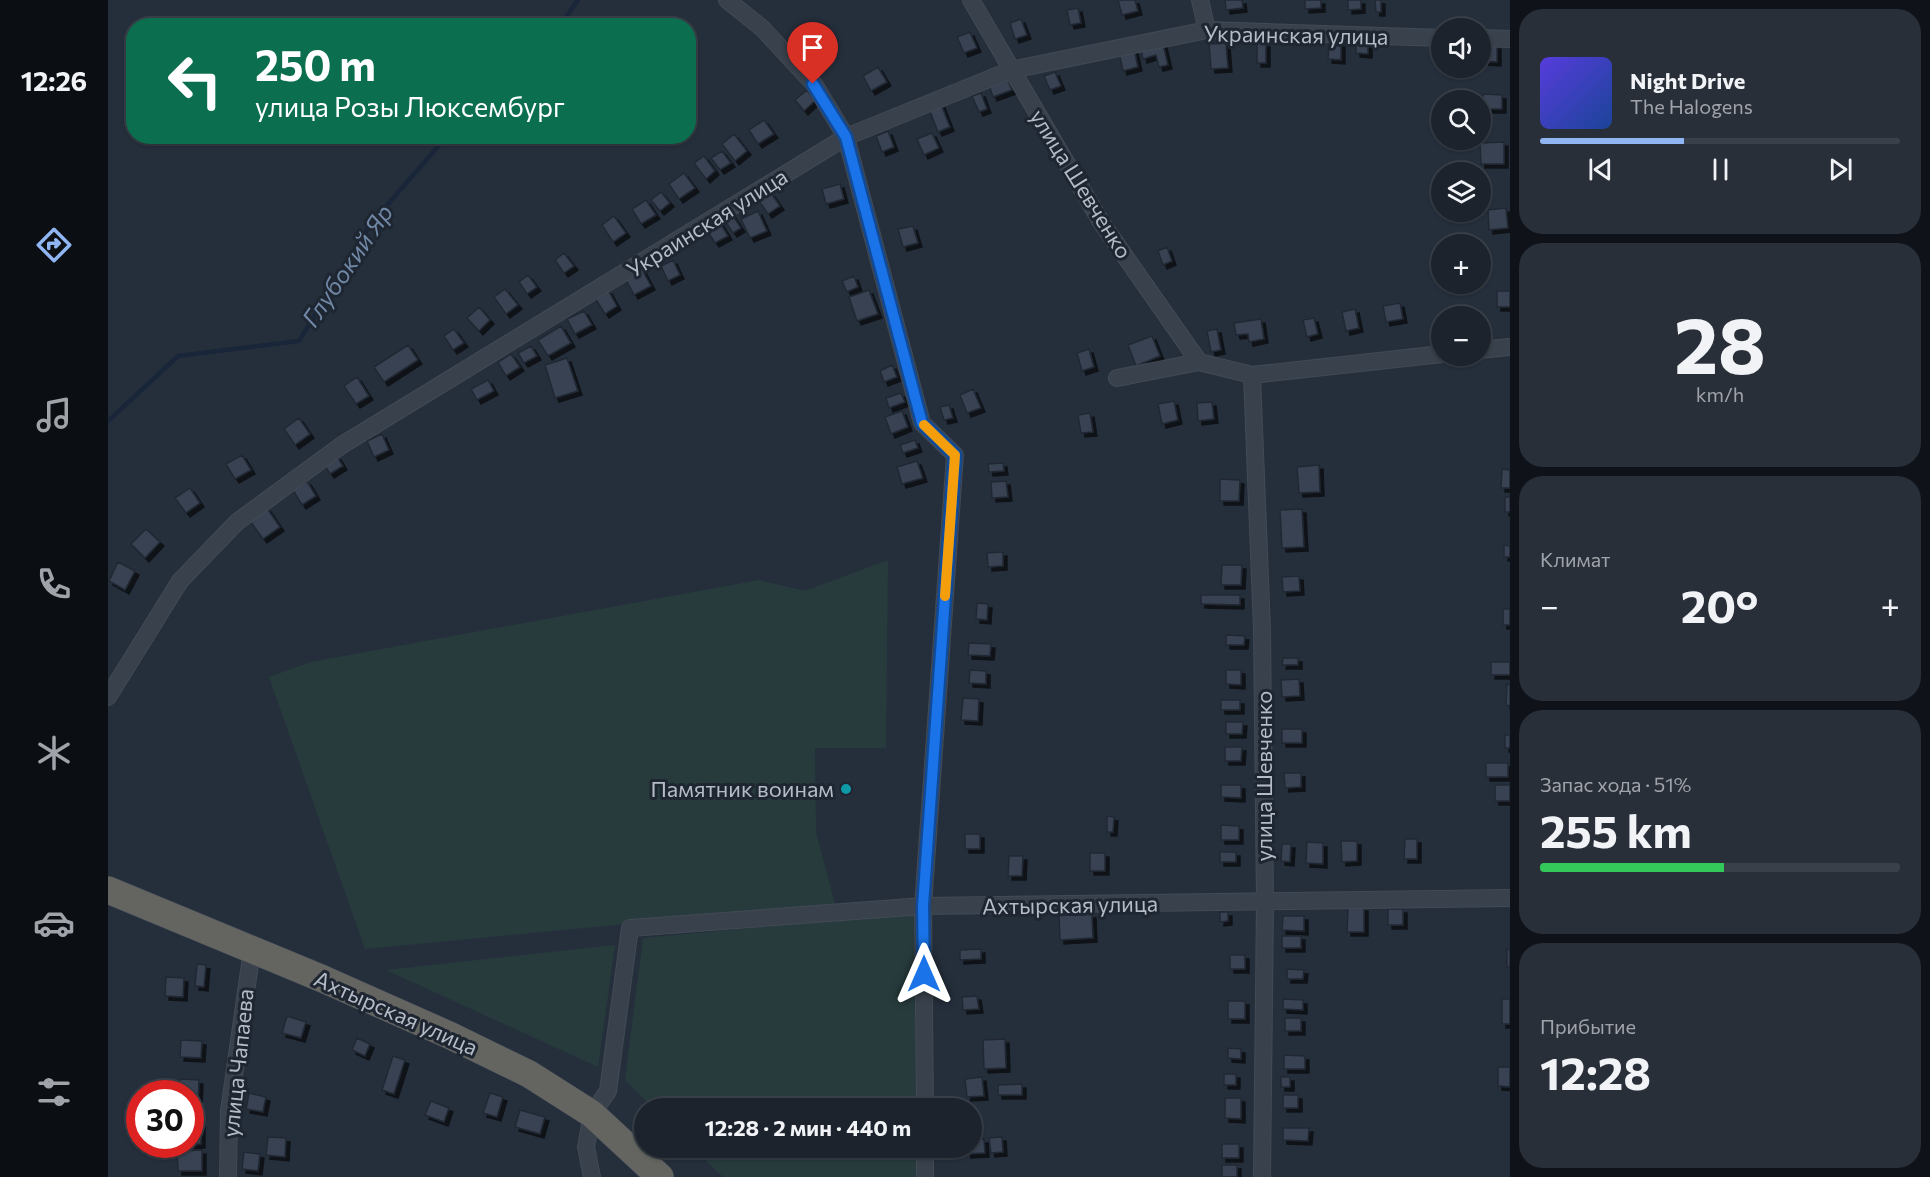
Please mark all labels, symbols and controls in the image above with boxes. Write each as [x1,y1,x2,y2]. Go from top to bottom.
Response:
map controls [1431,18,1491,366]
button: sound [1431,18,1491,78]
street label: Украинская улица [1203,19,1389,50]
pin [787,22,838,84]
icon: arrive [796,31,829,64]
text: 250 m [255,38,376,90]
icon: left [156,42,234,120]
text: 12:26 [21,64,87,97]
text: Night Drive [1630,67,1745,94]
text: улица Розы Люксембург [255,90,565,123]
button: search [1431,90,1491,150]
text: The Halogens [1630,94,1753,118]
street label: улица Шевченко [1025,104,1138,263]
icon: previous [1584,153,1617,186]
icon: pause [1704,153,1737,186]
icon: next [1824,153,1857,186]
street label: Украинская улица [621,162,792,283]
button: layers [1431,162,1491,222]
water label: Глубокий Яр [295,198,398,332]
icon: directions [33,224,75,266]
button: + [1431,234,1491,294]
text: 28 [1674,295,1766,390]
button: − [1431,306,1491,366]
text: km/h [1696,382,1744,406]
icon: music [33,394,75,436]
text: Климат [1540,547,1610,571]
icon: phone [33,563,75,605]
text: 20° [1681,577,1759,632]
text: − [1540,584,1559,625]
text: + [1881,584,1900,625]
street label: улица Шевченко [1250,691,1277,861]
icon: climate [33,732,75,774]
text: Запас хода · 51% [1540,772,1691,796]
place label: Памятник воинам [650,775,834,802]
marker: Памятник воинам [839,782,853,796]
text: 255 km [1540,802,1692,857]
street label: Ахтырская улица [982,889,1158,920]
icon: car [33,902,75,944]
position arrow [892,942,956,1006]
street label: Ахтырская улица [310,964,482,1061]
street label: улица Чапаева [216,987,259,1139]
text: Прибытие [1540,1014,1636,1038]
text: 12:28 [1540,1044,1651,1099]
icon: filters [33,1071,75,1113]
speed limit sign: 30 [126,1080,204,1158]
text: 12:28 · 2 мин · 440 m [705,1114,911,1141]

